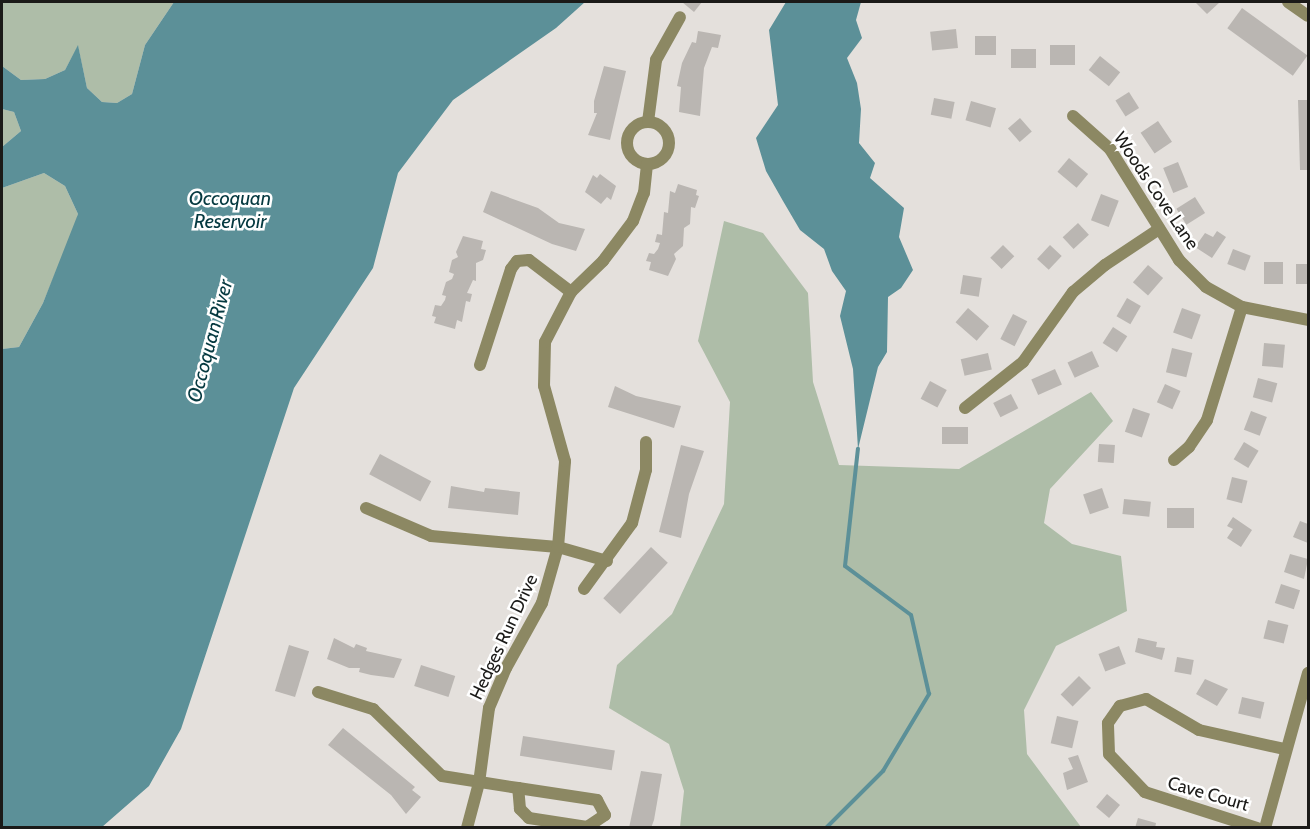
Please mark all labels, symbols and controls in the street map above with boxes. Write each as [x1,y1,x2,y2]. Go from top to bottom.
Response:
street label: Woods Cove Lane [1109,128,1203,254]
water label: Occoquan Reservoir [189,187,271,234]
water label: Occoquan River [182,277,238,405]
street label: Hedges Run Drive [465,571,543,703]
street label: Cave Court [1165,772,1251,816]

